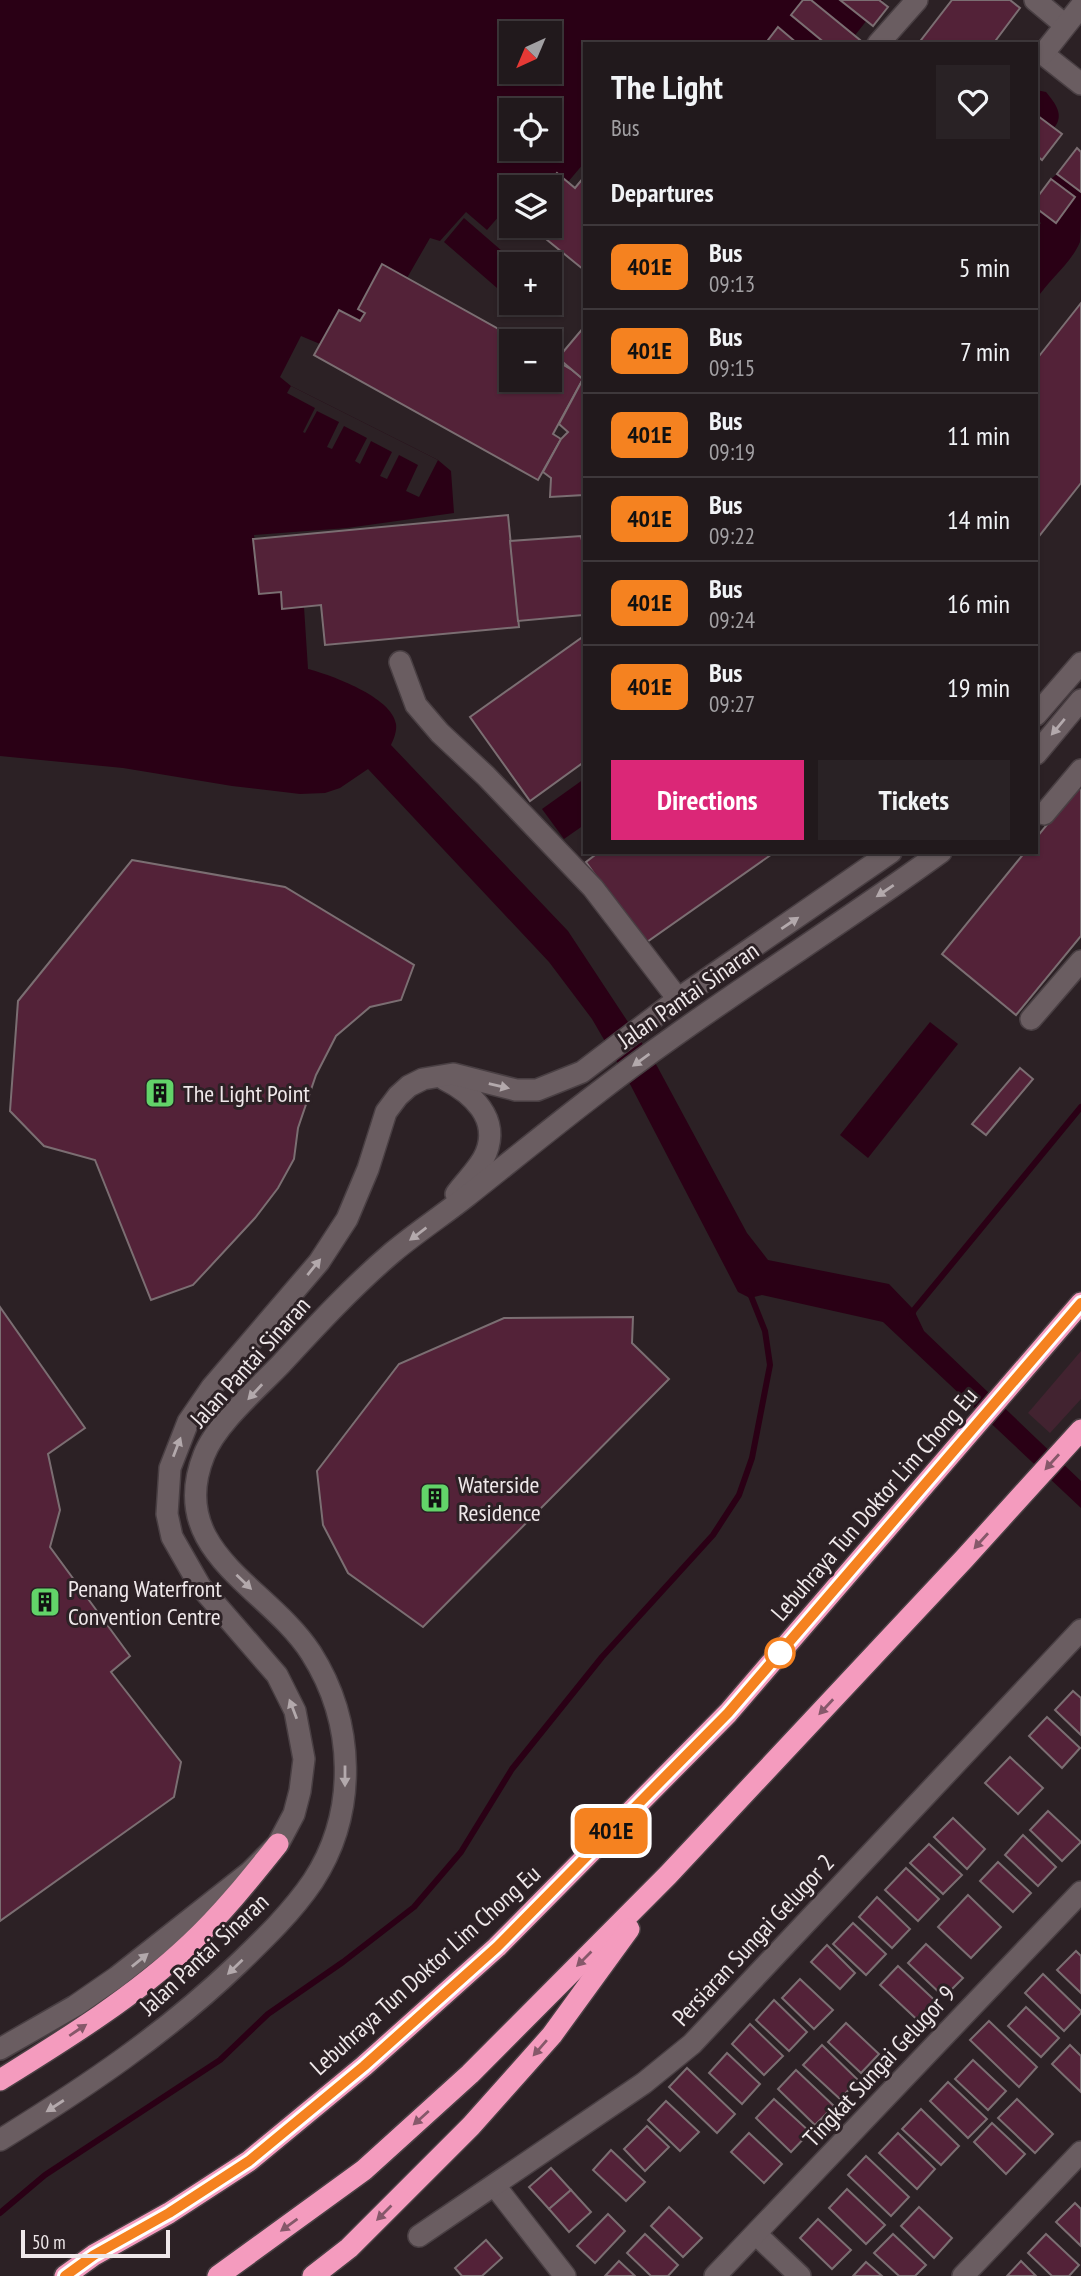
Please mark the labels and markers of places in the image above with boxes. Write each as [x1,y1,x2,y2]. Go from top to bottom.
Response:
building icon: The Light Point [143,1076,177,1110]
place label: The Light Point [183,1078,310,1109]
place label: Waterside Residence [458,1469,541,1528]
building icon: Waterside Residence [418,1481,452,1515]
place label: Penang Waterfront Convention Centre [68,1573,222,1632]
building icon: Penang Waterfront Convention Centre [28,1585,62,1619]
unlabelled marker [765,1638,795,1668]

